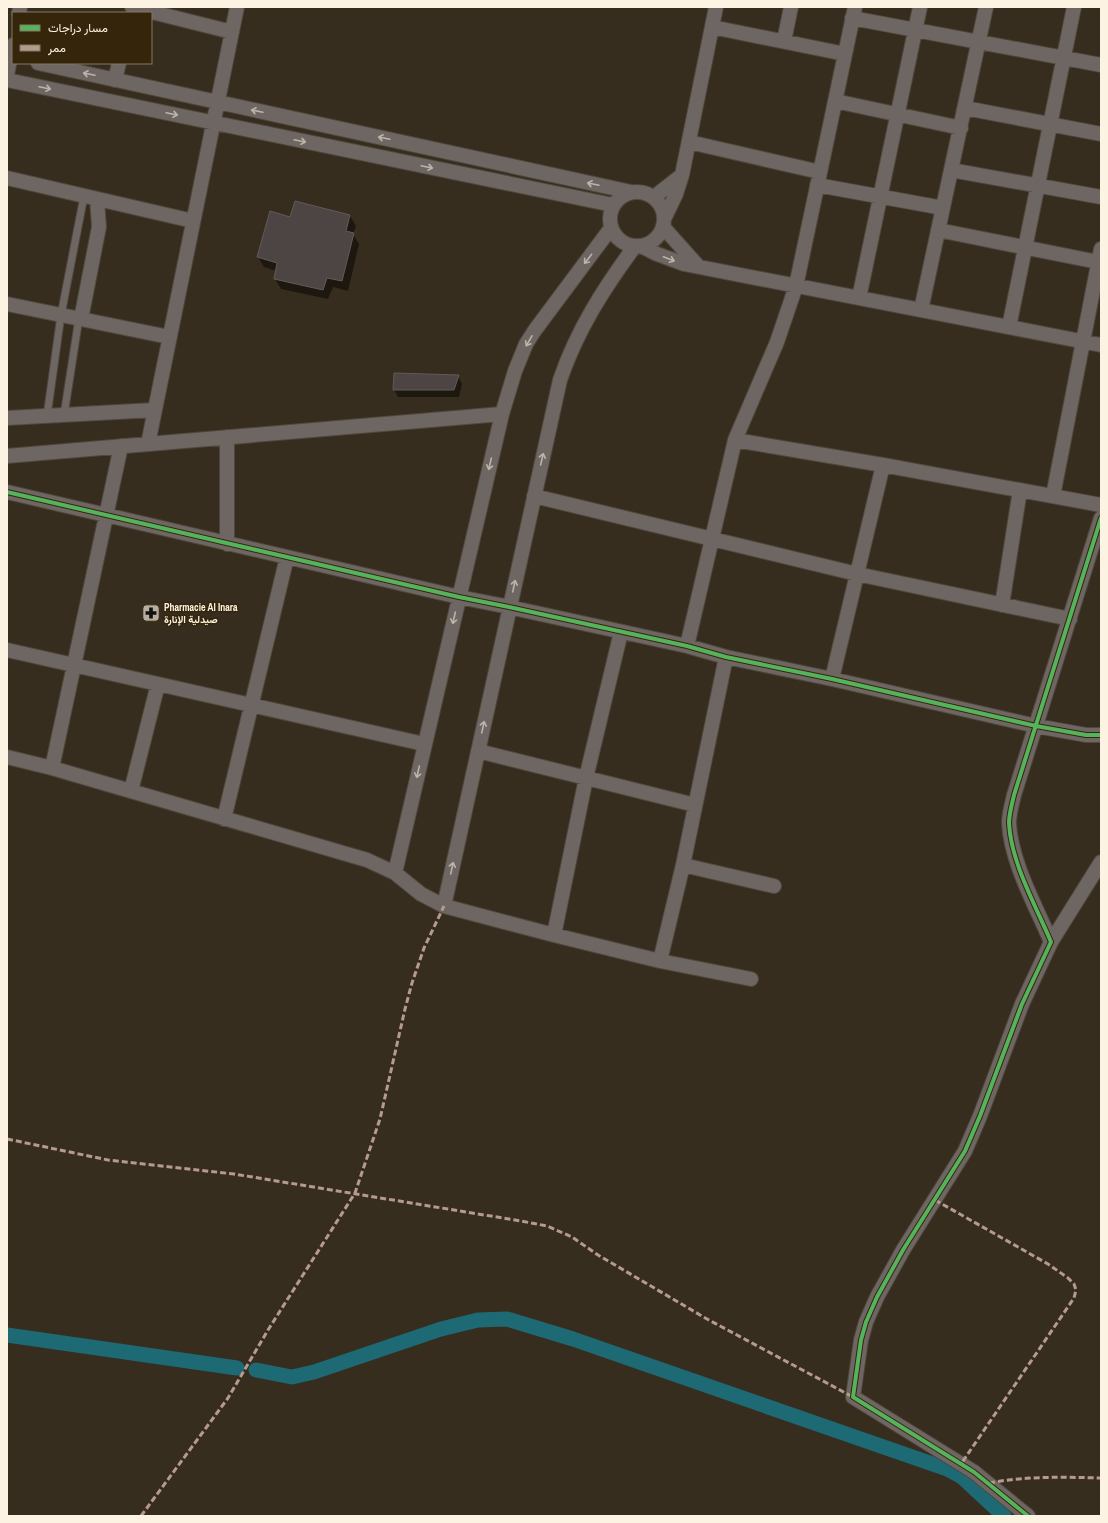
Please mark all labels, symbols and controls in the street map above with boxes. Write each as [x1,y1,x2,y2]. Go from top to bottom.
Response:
legend [12,12,152,64]
text: مسار دراجات [48,20,108,36]
text: ممر [47,40,66,56]
one-way arrow [83,70,96,78]
one-way arrow [38,84,51,92]
one-way arrow [251,106,264,114]
one-way arrow [166,111,179,119]
one-way arrow [378,134,391,142]
one-way arrow [293,137,306,145]
one-way arrow [420,163,433,171]
one-way arrow [587,179,600,187]
one-way arrow [584,254,592,265]
one-way arrow [662,255,674,263]
one-way arrow [524,335,532,347]
one-way arrow [539,453,546,466]
one-way arrow [485,458,493,471]
one-way arrow [510,580,518,593]
place label: Pharmacie Al Inara صيدلية الإنارة [164,601,238,626]
pharmacy icon: Pharmacie Al Inara صيدلية الإنارة [141,603,161,623]
one-way arrow [450,612,458,625]
one-way arrow [480,721,488,734]
one-way arrow [413,765,421,778]
one-way arrow [449,861,457,874]

